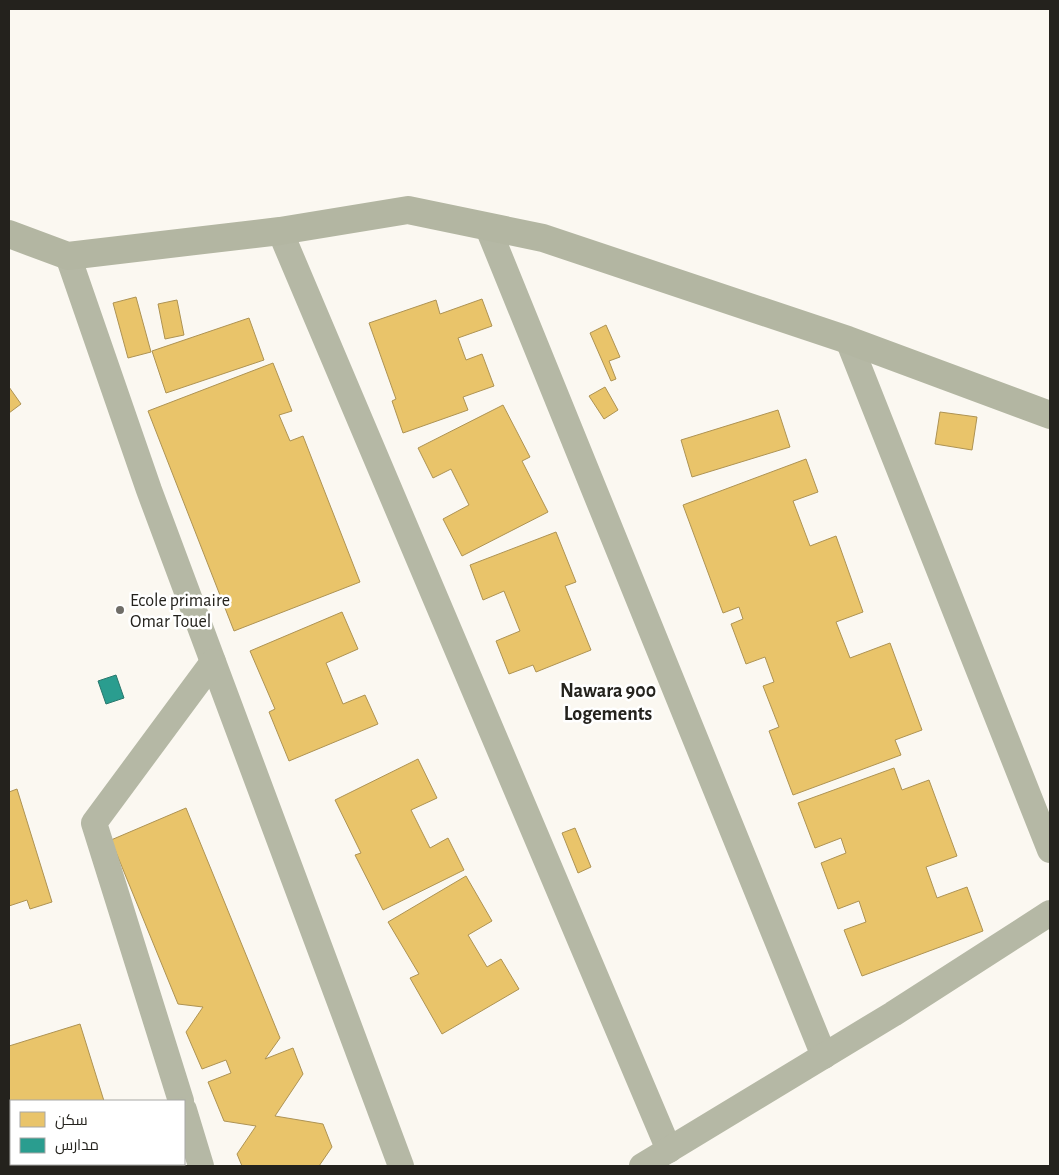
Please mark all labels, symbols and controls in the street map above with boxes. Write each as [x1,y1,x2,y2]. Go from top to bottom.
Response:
place label: Ecole primaire Omar Touel [130,592,230,631]
marker: Ecole primaire Omar Touel [114,604,126,616]
district label: Nawara 900 Logements [560,681,656,724]
legend [10,1100,185,1165]
text: سكن [55,1113,88,1130]
text: مدارس [55,1138,99,1155]

